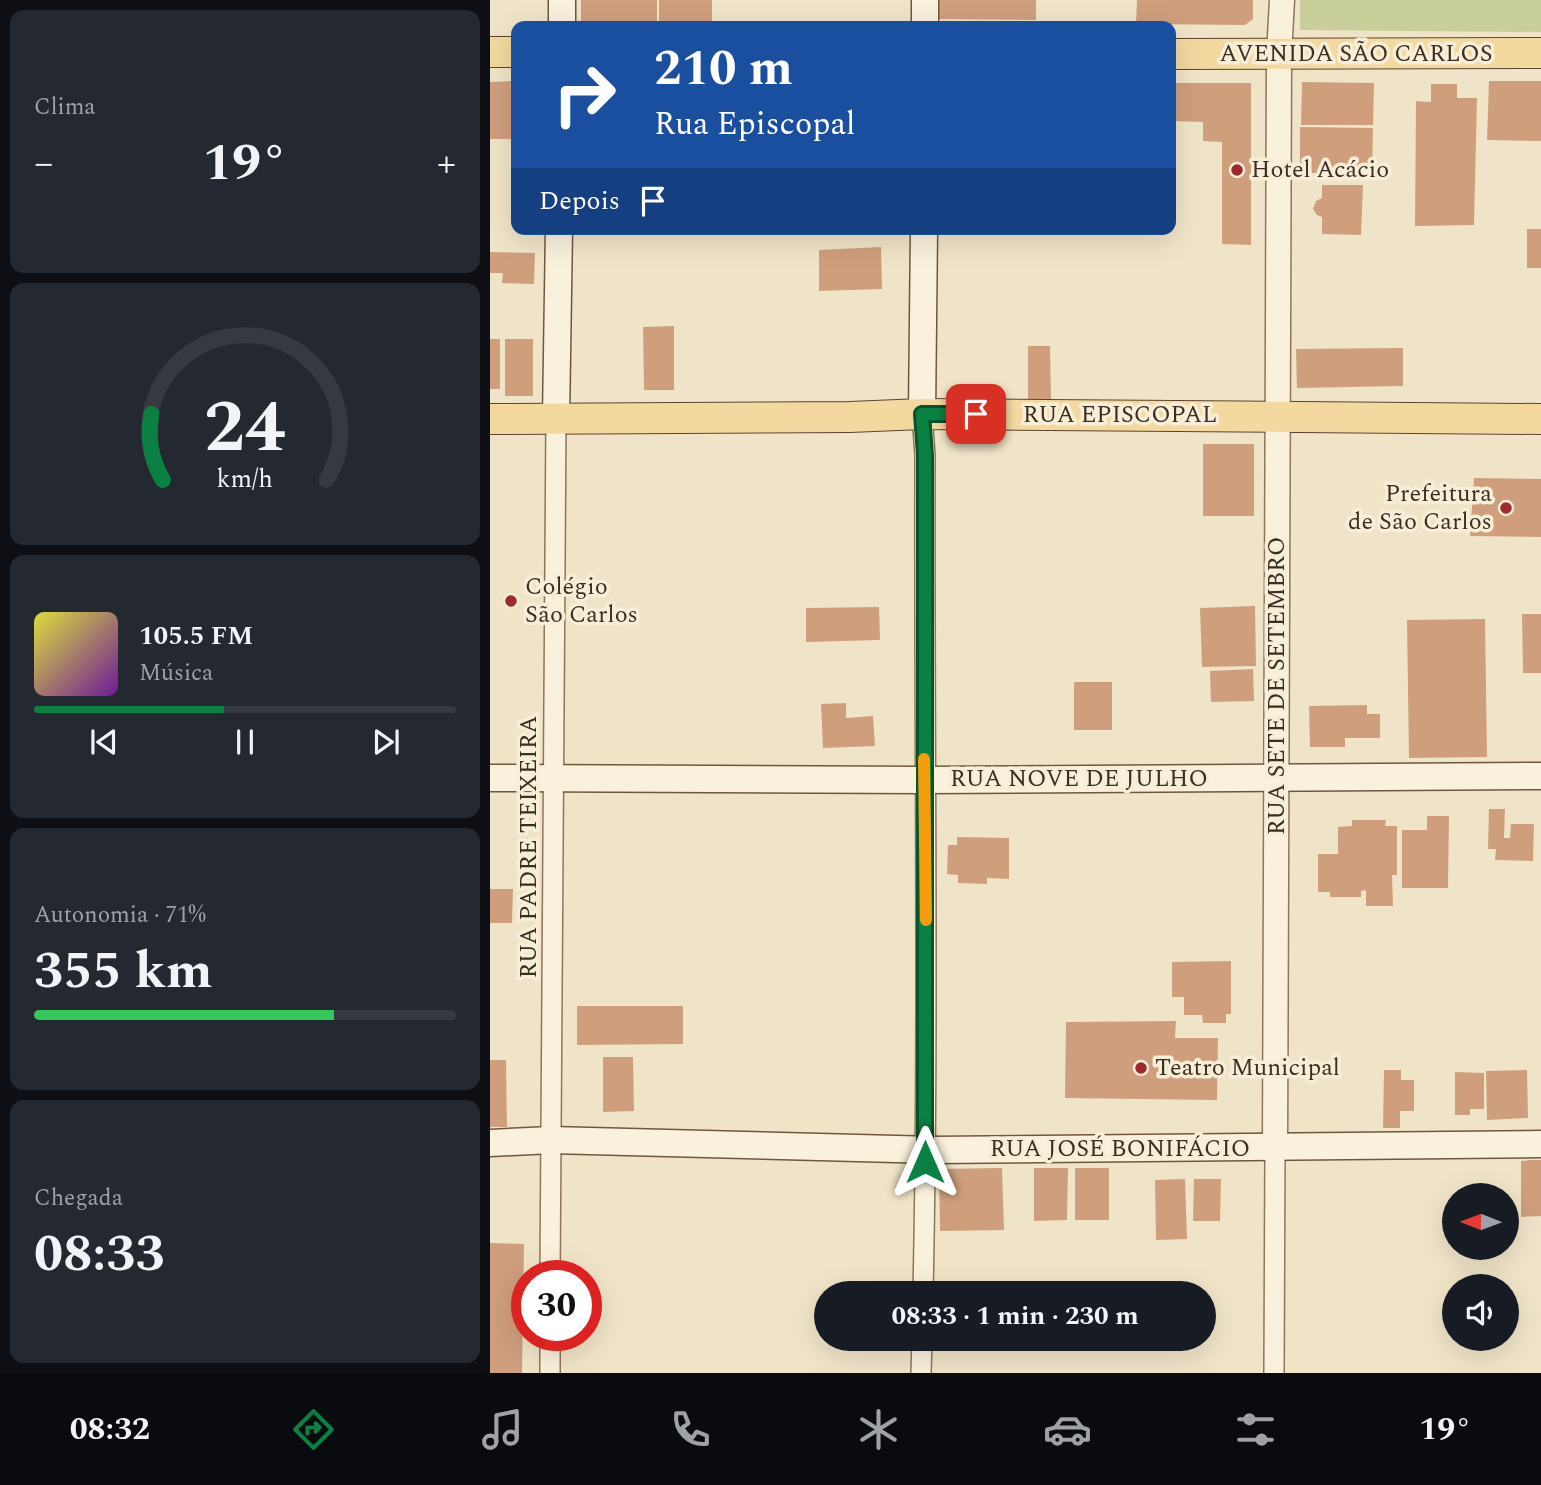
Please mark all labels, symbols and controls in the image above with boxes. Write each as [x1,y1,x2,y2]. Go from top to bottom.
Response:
text: 210 m [654,32,793,107]
street label: AVENIDA SÃO CARLOS [1220,36,1492,72]
icon: right [539,49,630,140]
text: Clima [34,90,96,125]
text: Rua Episcopal [654,100,855,149]
text: 19° [203,124,287,203]
text: − [34,135,53,193]
text: + [437,135,456,193]
place label: Hotel Acácio [1251,152,1389,188]
marker: Hotel Acácio [1229,162,1245,178]
text: Depois [539,181,620,221]
icon: arrive [634,182,672,220]
text: 24 [204,373,286,484]
pin [946,384,1006,444]
icon: arrive [957,395,995,433]
street label: RUA EPISCOPAL [1023,397,1217,433]
text: km/h [217,461,273,499]
place label: Prefeitura de São Carlos [1348,476,1492,540]
marker: Prefeitura de São Carlos [1498,500,1514,516]
street label: RUA SETE DE SETEMBRO [1259,537,1295,835]
place label: Colégio São Carlos [525,569,638,633]
marker: Colégio São Carlos [503,593,519,609]
text: 105.5 FM [139,616,253,656]
text: Música [139,656,213,691]
street label: RUA PADRE TEIXEIRA [511,715,547,979]
icon: previous [85,723,123,761]
icon: pause [226,723,264,761]
icon: next [367,723,405,761]
street label: RUA NOVE DE JULHO [950,761,1208,797]
text: Autonomia · 71% [34,898,206,933]
text: 355 km [34,932,213,1011]
place label: Teatro Municipal [1155,1050,1340,1086]
marker: Teatro Municipal [1133,1060,1149,1076]
position arrow [888,1125,962,1199]
street label: RUA JOSÉ BONIFÁCIO [990,1131,1250,1167]
text: Chegada [34,1181,123,1216]
north arrow [1442,1183,1519,1260]
map controls [1442,1183,1519,1351]
text: 08:33 [34,1215,165,1294]
speed limit sign: 30 [511,1260,602,1351]
button: sound [1442,1274,1519,1351]
text: 08:33 · 1 min · 230 m [891,1296,1139,1336]
text: 08:32 [70,1405,150,1454]
icon: directions [289,1405,338,1454]
icon: music [478,1405,527,1454]
icon: phone [666,1405,715,1454]
icon: climate [854,1405,903,1454]
icon: car [1043,1405,1092,1454]
icon: filters [1231,1405,1280,1454]
text: 19° [1419,1405,1471,1454]

